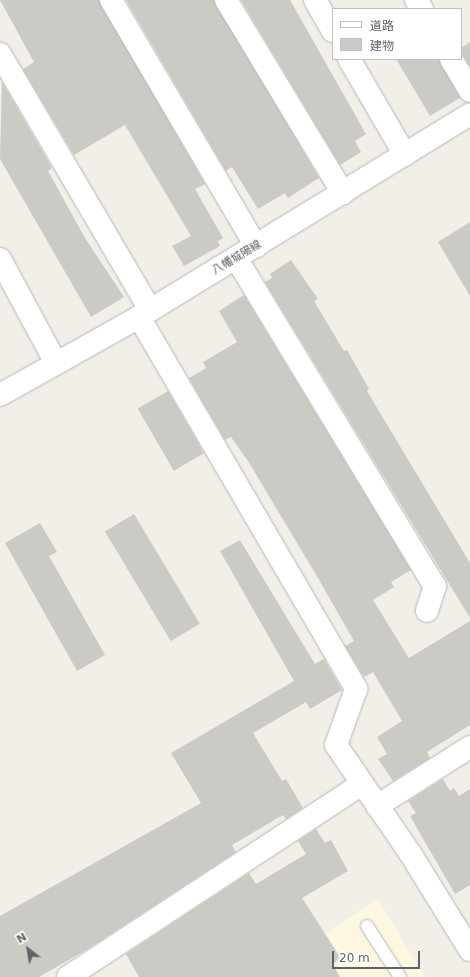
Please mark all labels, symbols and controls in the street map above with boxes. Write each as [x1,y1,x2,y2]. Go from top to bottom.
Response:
legend [332,8,462,60]
text: 道路 [370,19,394,33]
text: 建物 [370,39,394,53]
street label: 八幡城陽線 [210,238,264,278]
north arrow [8,929,48,969]
text: N [14,930,29,946]
scale bar [334,943,422,969]
text: 20 m [339,951,370,965]

